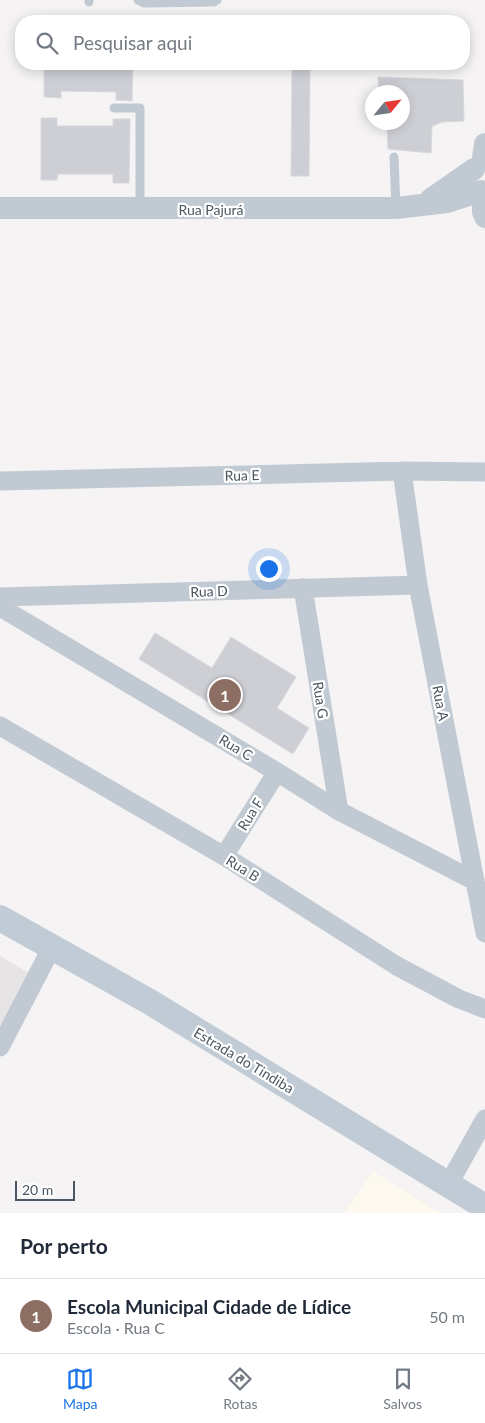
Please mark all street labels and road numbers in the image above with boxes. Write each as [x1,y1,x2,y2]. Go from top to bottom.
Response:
street label: Rua Pajurá [178,201,244,218]
street label: Rua E [224,466,260,484]
street label: Rua D [190,582,228,600]
street label: Rua G [310,680,332,720]
street label: Rua A [429,684,453,723]
street label: Rua C [216,730,256,764]
street label: Rua F [234,795,266,833]
street label: Rua B [223,851,263,885]
street label: Estrada do Tindiba [191,1023,297,1097]

